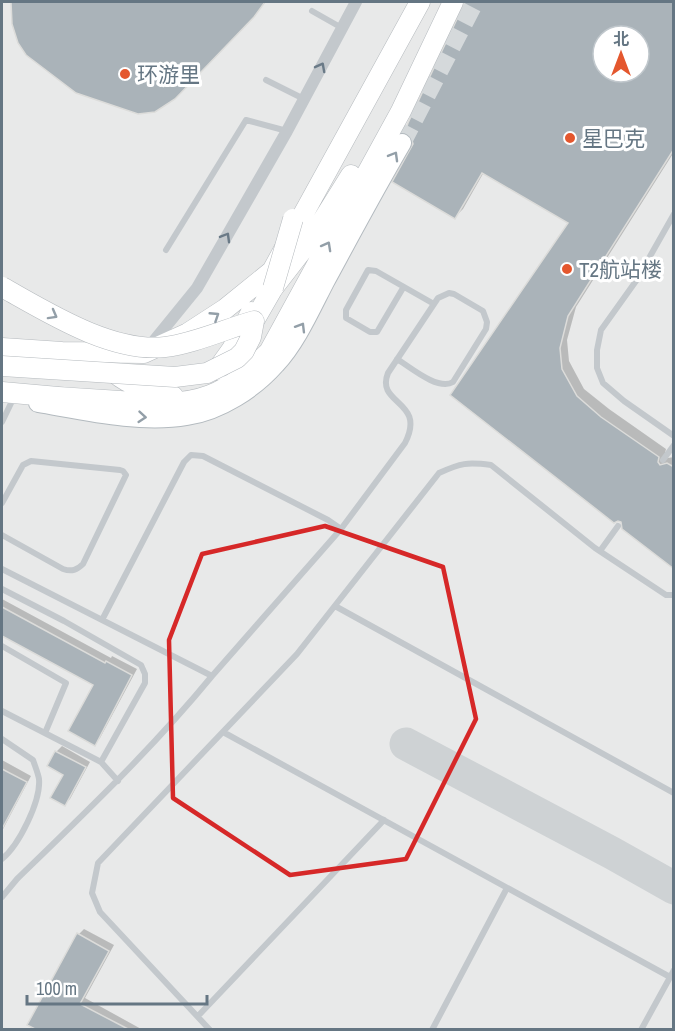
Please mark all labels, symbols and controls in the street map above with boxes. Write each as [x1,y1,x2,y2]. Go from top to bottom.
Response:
north arrow [591,24,651,84]
text: 北 [613,28,629,50]
place label: 环游里 [137,60,200,89]
one-way arrow [314,62,326,73]
marker: 环游里 [118,67,132,81]
place label: 星巴克 [582,124,645,153]
marker: 星巴克 [563,131,577,145]
one-way arrow [387,152,398,162]
one-way arrow [219,232,230,243]
one-way arrow [320,241,331,252]
place label: T2航站楼 [579,255,662,284]
marker: T2航站楼 [560,262,574,276]
one-way arrow [47,308,57,319]
one-way arrow [208,312,219,323]
one-way arrow [293,323,305,333]
one-way arrow [137,410,146,423]
scale bar [27,968,207,1006]
text: 100 m [36,976,77,1001]

